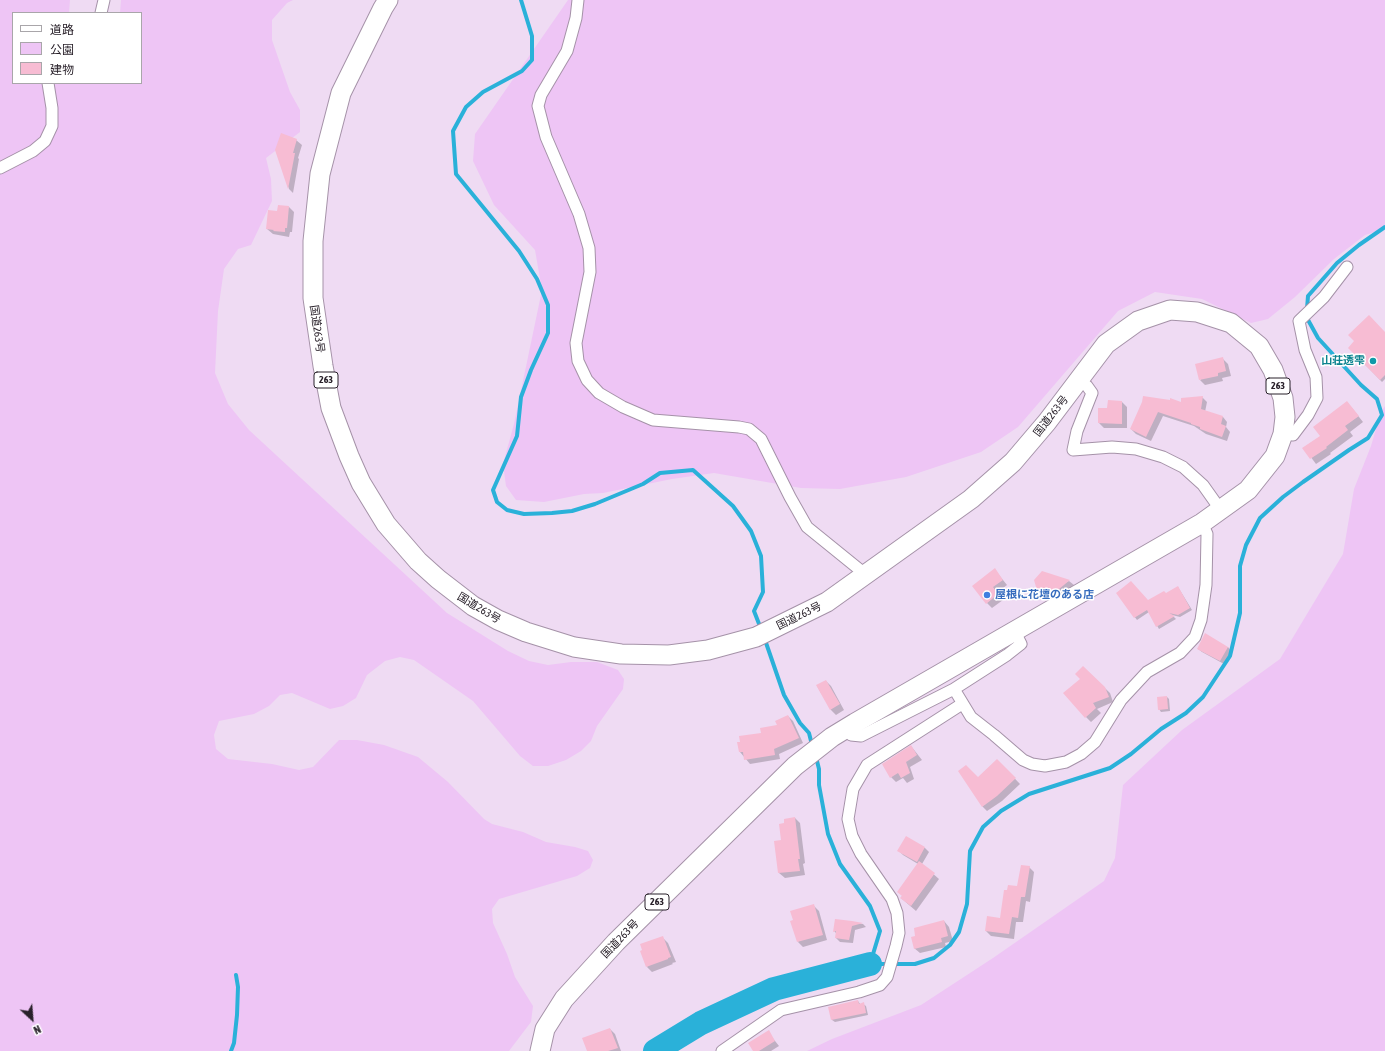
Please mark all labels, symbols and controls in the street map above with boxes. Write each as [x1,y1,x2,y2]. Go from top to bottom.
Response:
legend [12,12,142,84]
text: 道路 [50,23,74,37]
text: 公園 [50,43,74,57]
text: 建物 [50,63,74,77]
street label: 国道263号 [307,304,327,354]
place label: 山荘透雫 [1321,354,1365,368]
marker: 山荘透雫 [1368,356,1378,366]
road number: 263 [314,372,338,388]
road number: 263 [1266,378,1290,394]
street label: 国道263号 [1031,393,1071,439]
place label: 屋根に花壇のある店 [995,588,1094,602]
street label: 国道263号 [455,590,503,626]
marker: 屋根に花壇のある店 [982,590,992,600]
street label: 国道263号 [774,599,824,633]
road number: 263 [645,894,669,910]
street label: 国道263号 [598,917,642,961]
north arrow [12,999,52,1039]
text: N [32,1023,43,1037]

